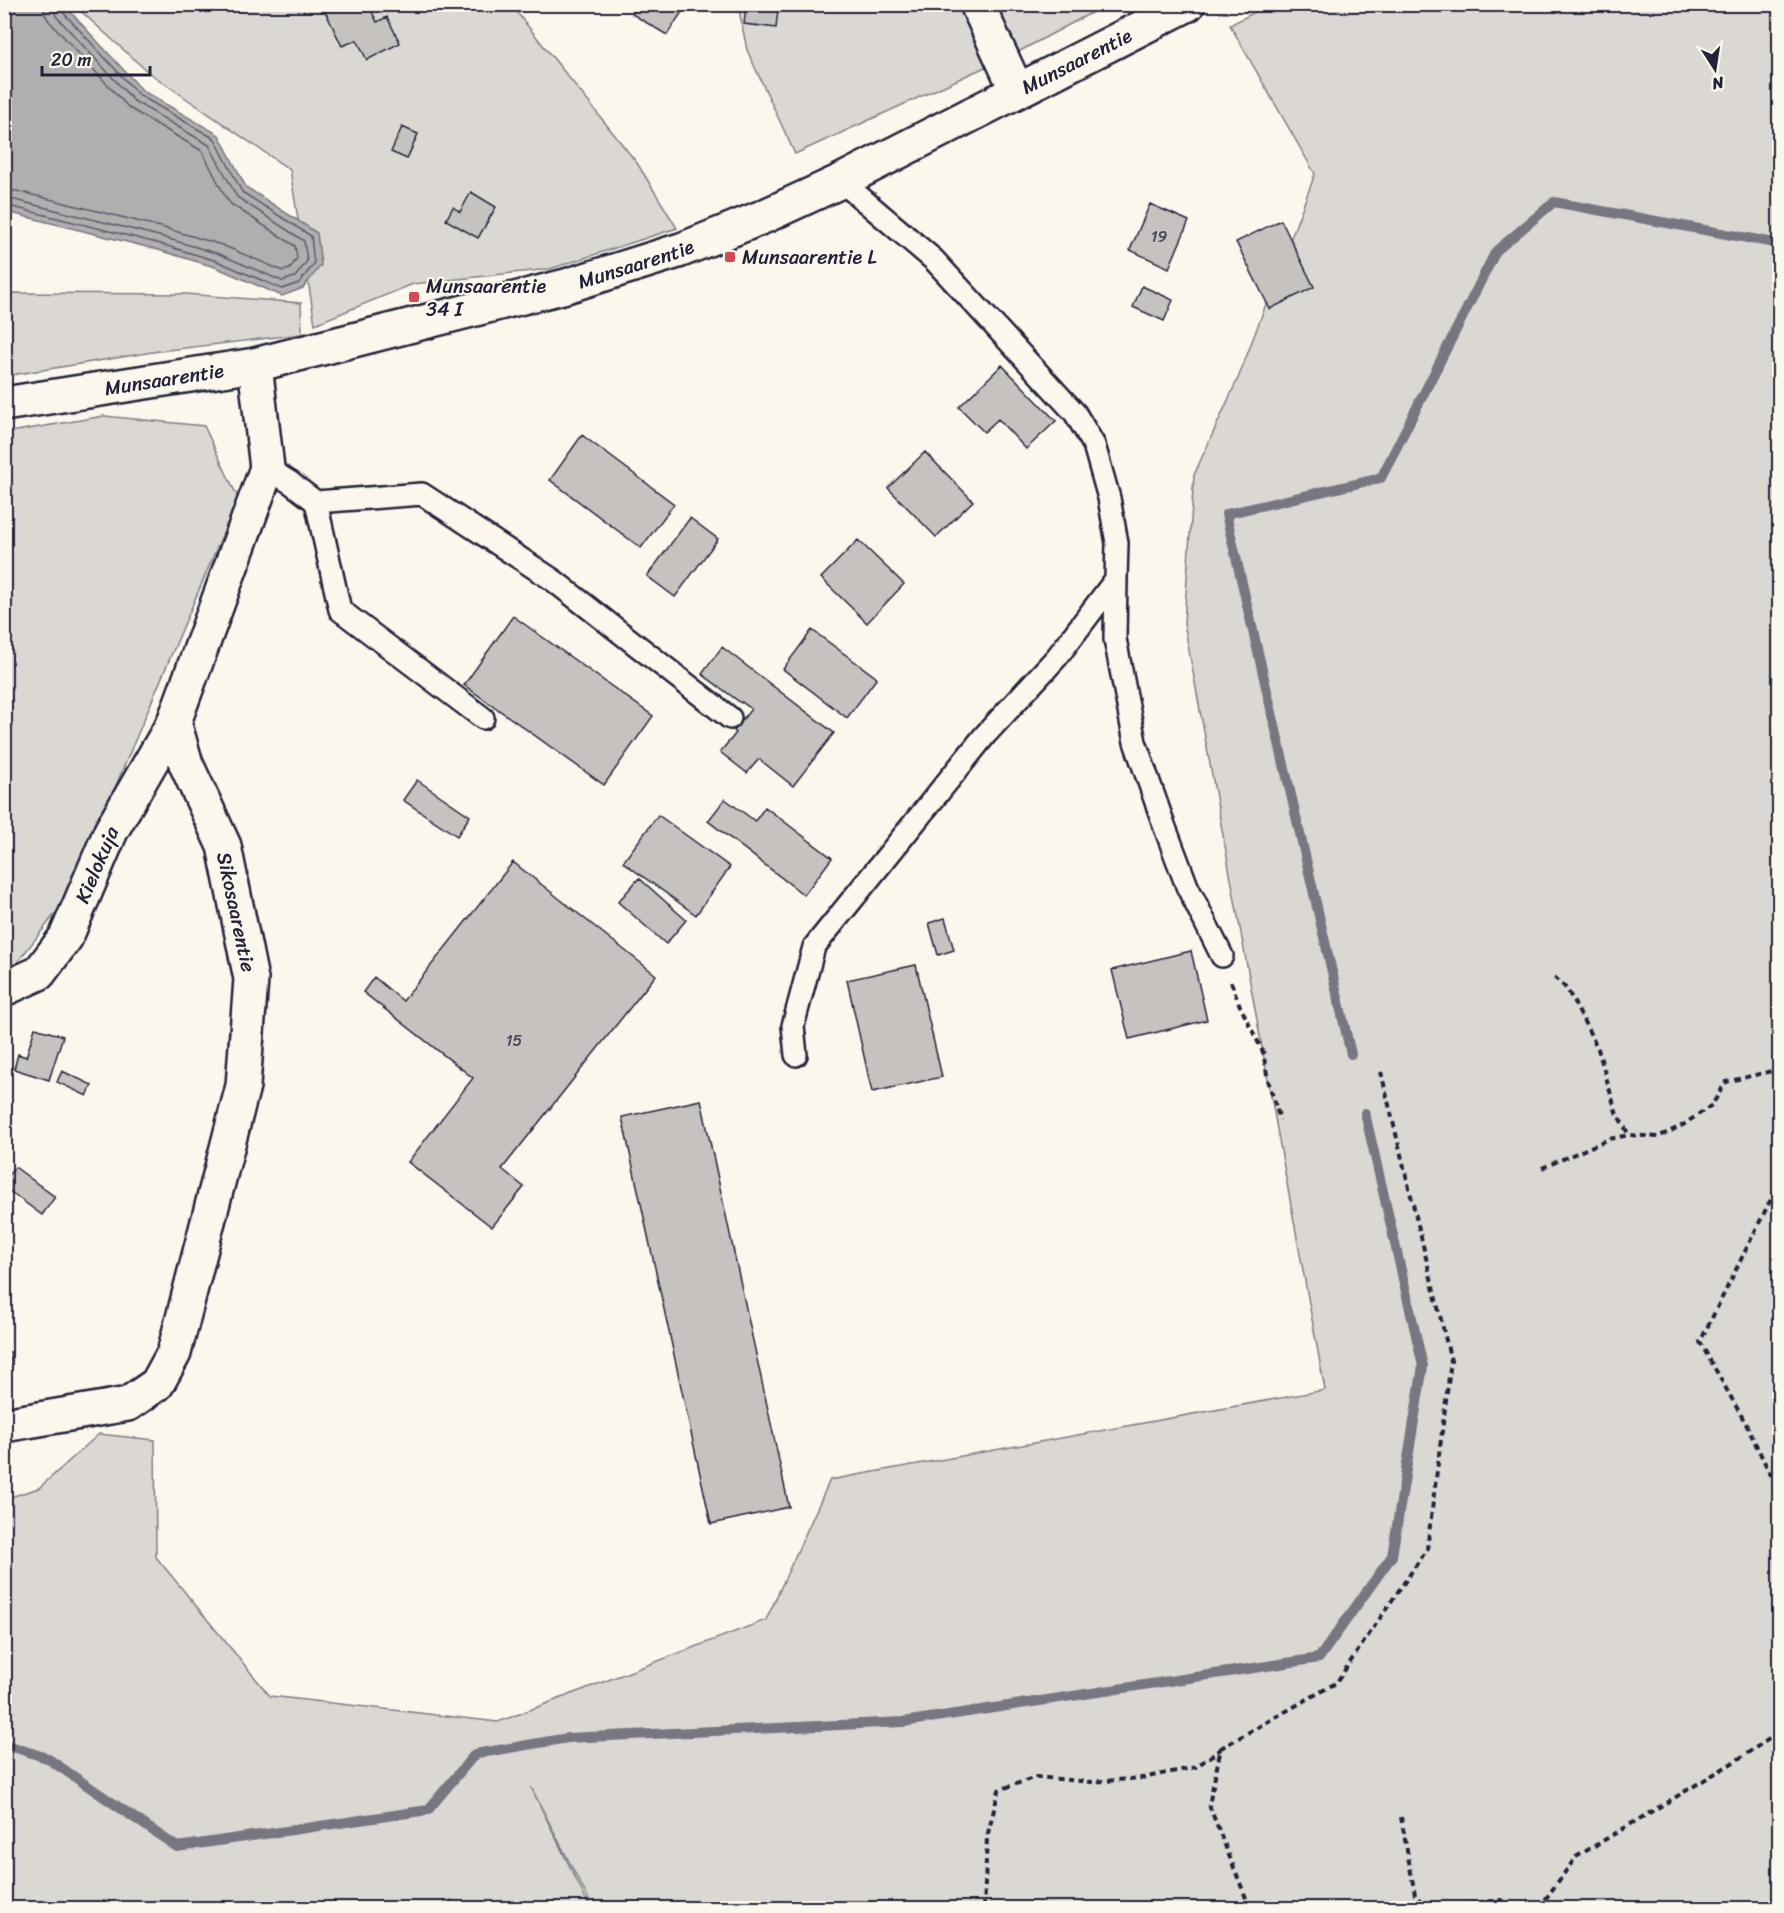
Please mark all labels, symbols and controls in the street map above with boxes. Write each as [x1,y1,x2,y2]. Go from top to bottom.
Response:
street label: Munsaarentie [1015,18,1138,104]
scale bar [42,39,150,77]
north arrow [1685,39,1745,99]
text: 20 m [51,44,91,76]
text: N [1709,68,1727,99]
house number: 19 [1151,222,1168,251]
street label: Munsaarentie [573,229,700,299]
place label: Munsaarentie L [742,240,877,275]
marker: Munsaarentie L [723,250,737,264]
place label: Munsaarentie 34 I [426,269,547,327]
marker: Munsaarentie 34 I [407,290,421,304]
street label: Munsaarentie [102,353,227,406]
street label: Kielokuja [65,820,129,909]
street label: Sikosaarentie [206,849,266,975]
house number: 15 [506,1026,523,1055]

